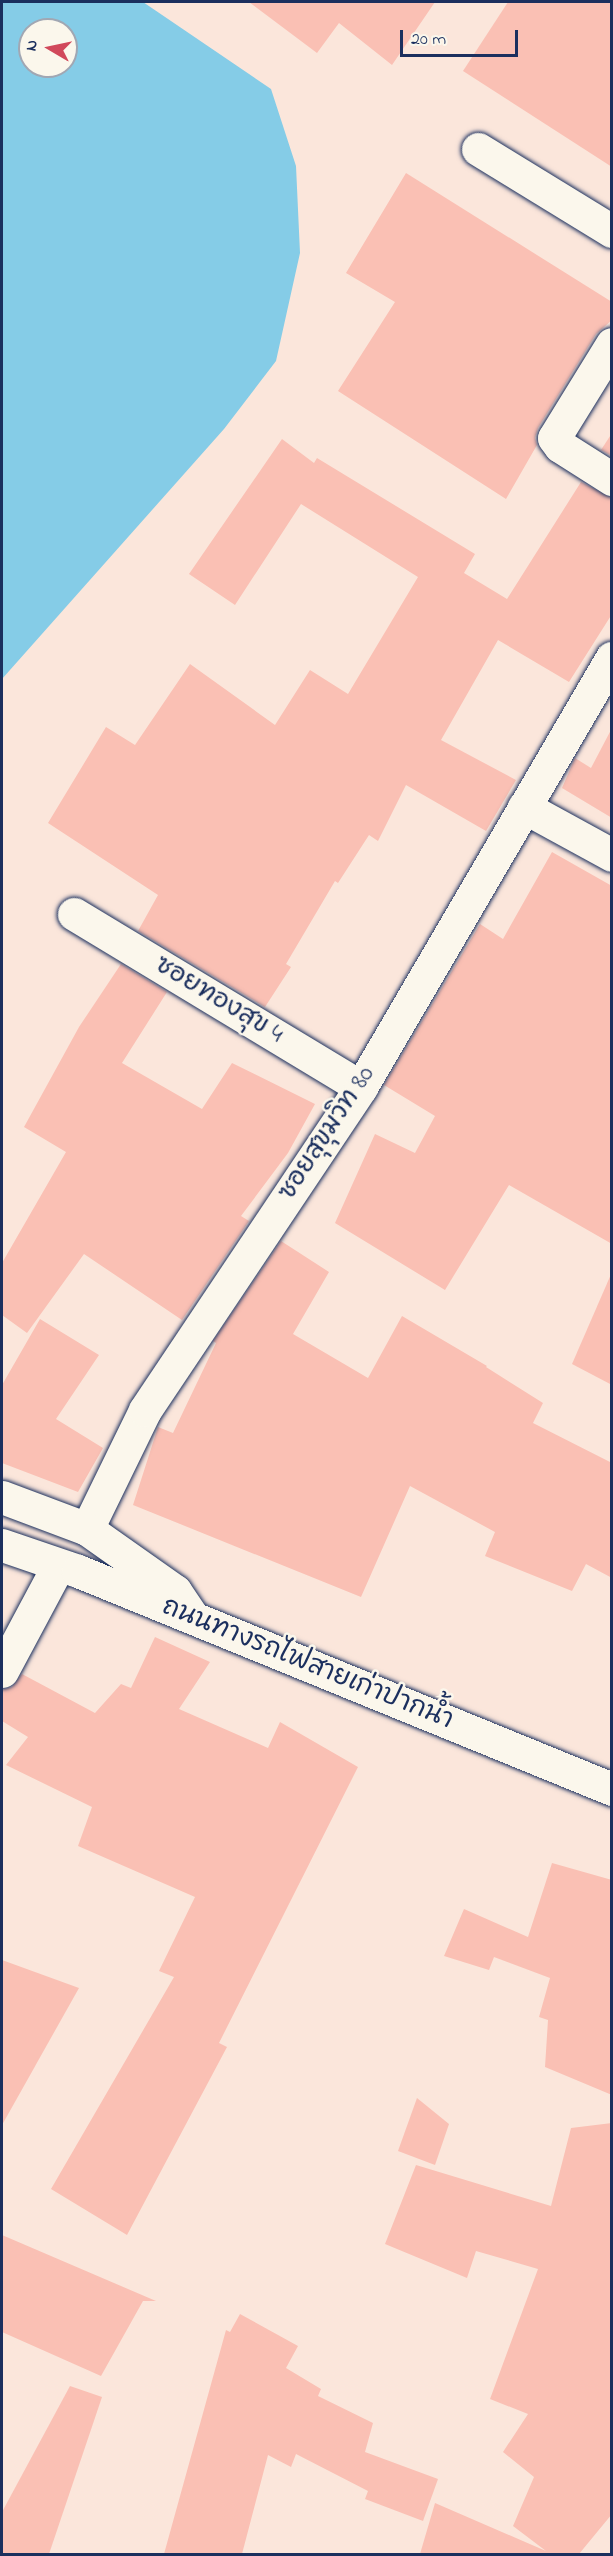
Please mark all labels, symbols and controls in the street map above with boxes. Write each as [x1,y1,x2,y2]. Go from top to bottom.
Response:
north arrow [18,18,78,78]
scale bar [403,18,522,56]
text: 20 m [411,27,446,53]
text: N [19,38,45,53]
street label: ซอยทองสุข 4 [148,950,288,1052]
street label: ซอยสุขุมวิท 80 [273,1061,383,1207]
street label: ถนนทางรถไฟสายเก่าปากน้ำ [157,1592,457,1738]

